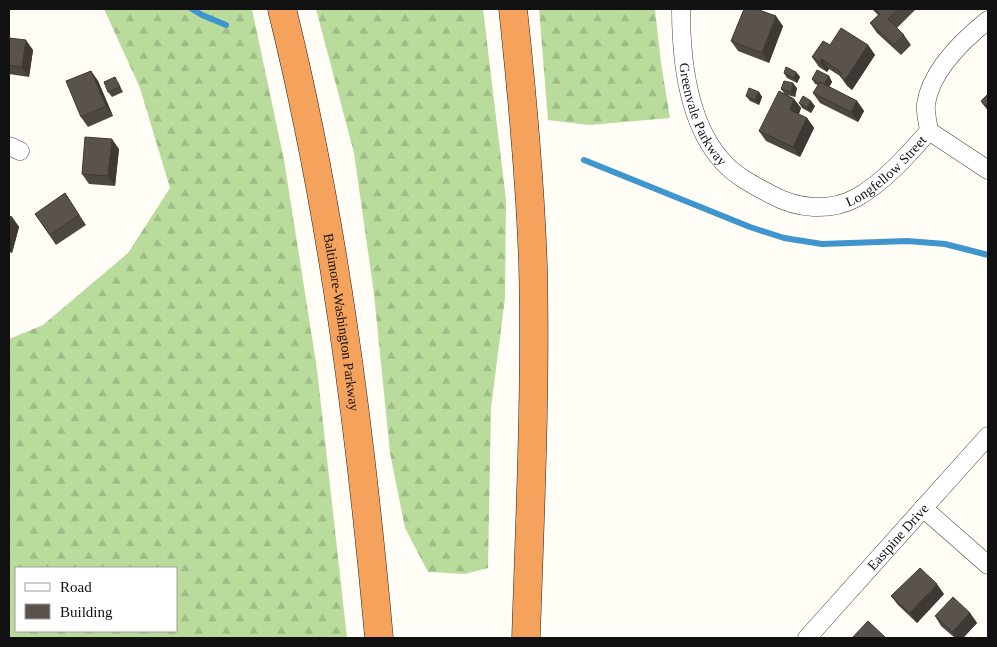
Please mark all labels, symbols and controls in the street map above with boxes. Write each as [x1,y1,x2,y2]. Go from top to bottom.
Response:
street label: Greenvale Parkway [676,62,730,169]
street label: Longfellow Street [844,133,929,210]
street label: Baltimore-Washington Parkway [321,232,362,412]
street label: Eastpine Drive [865,501,932,573]
legend [15,567,178,632]
text: Road [60,579,92,595]
text: Building [60,604,113,620]

